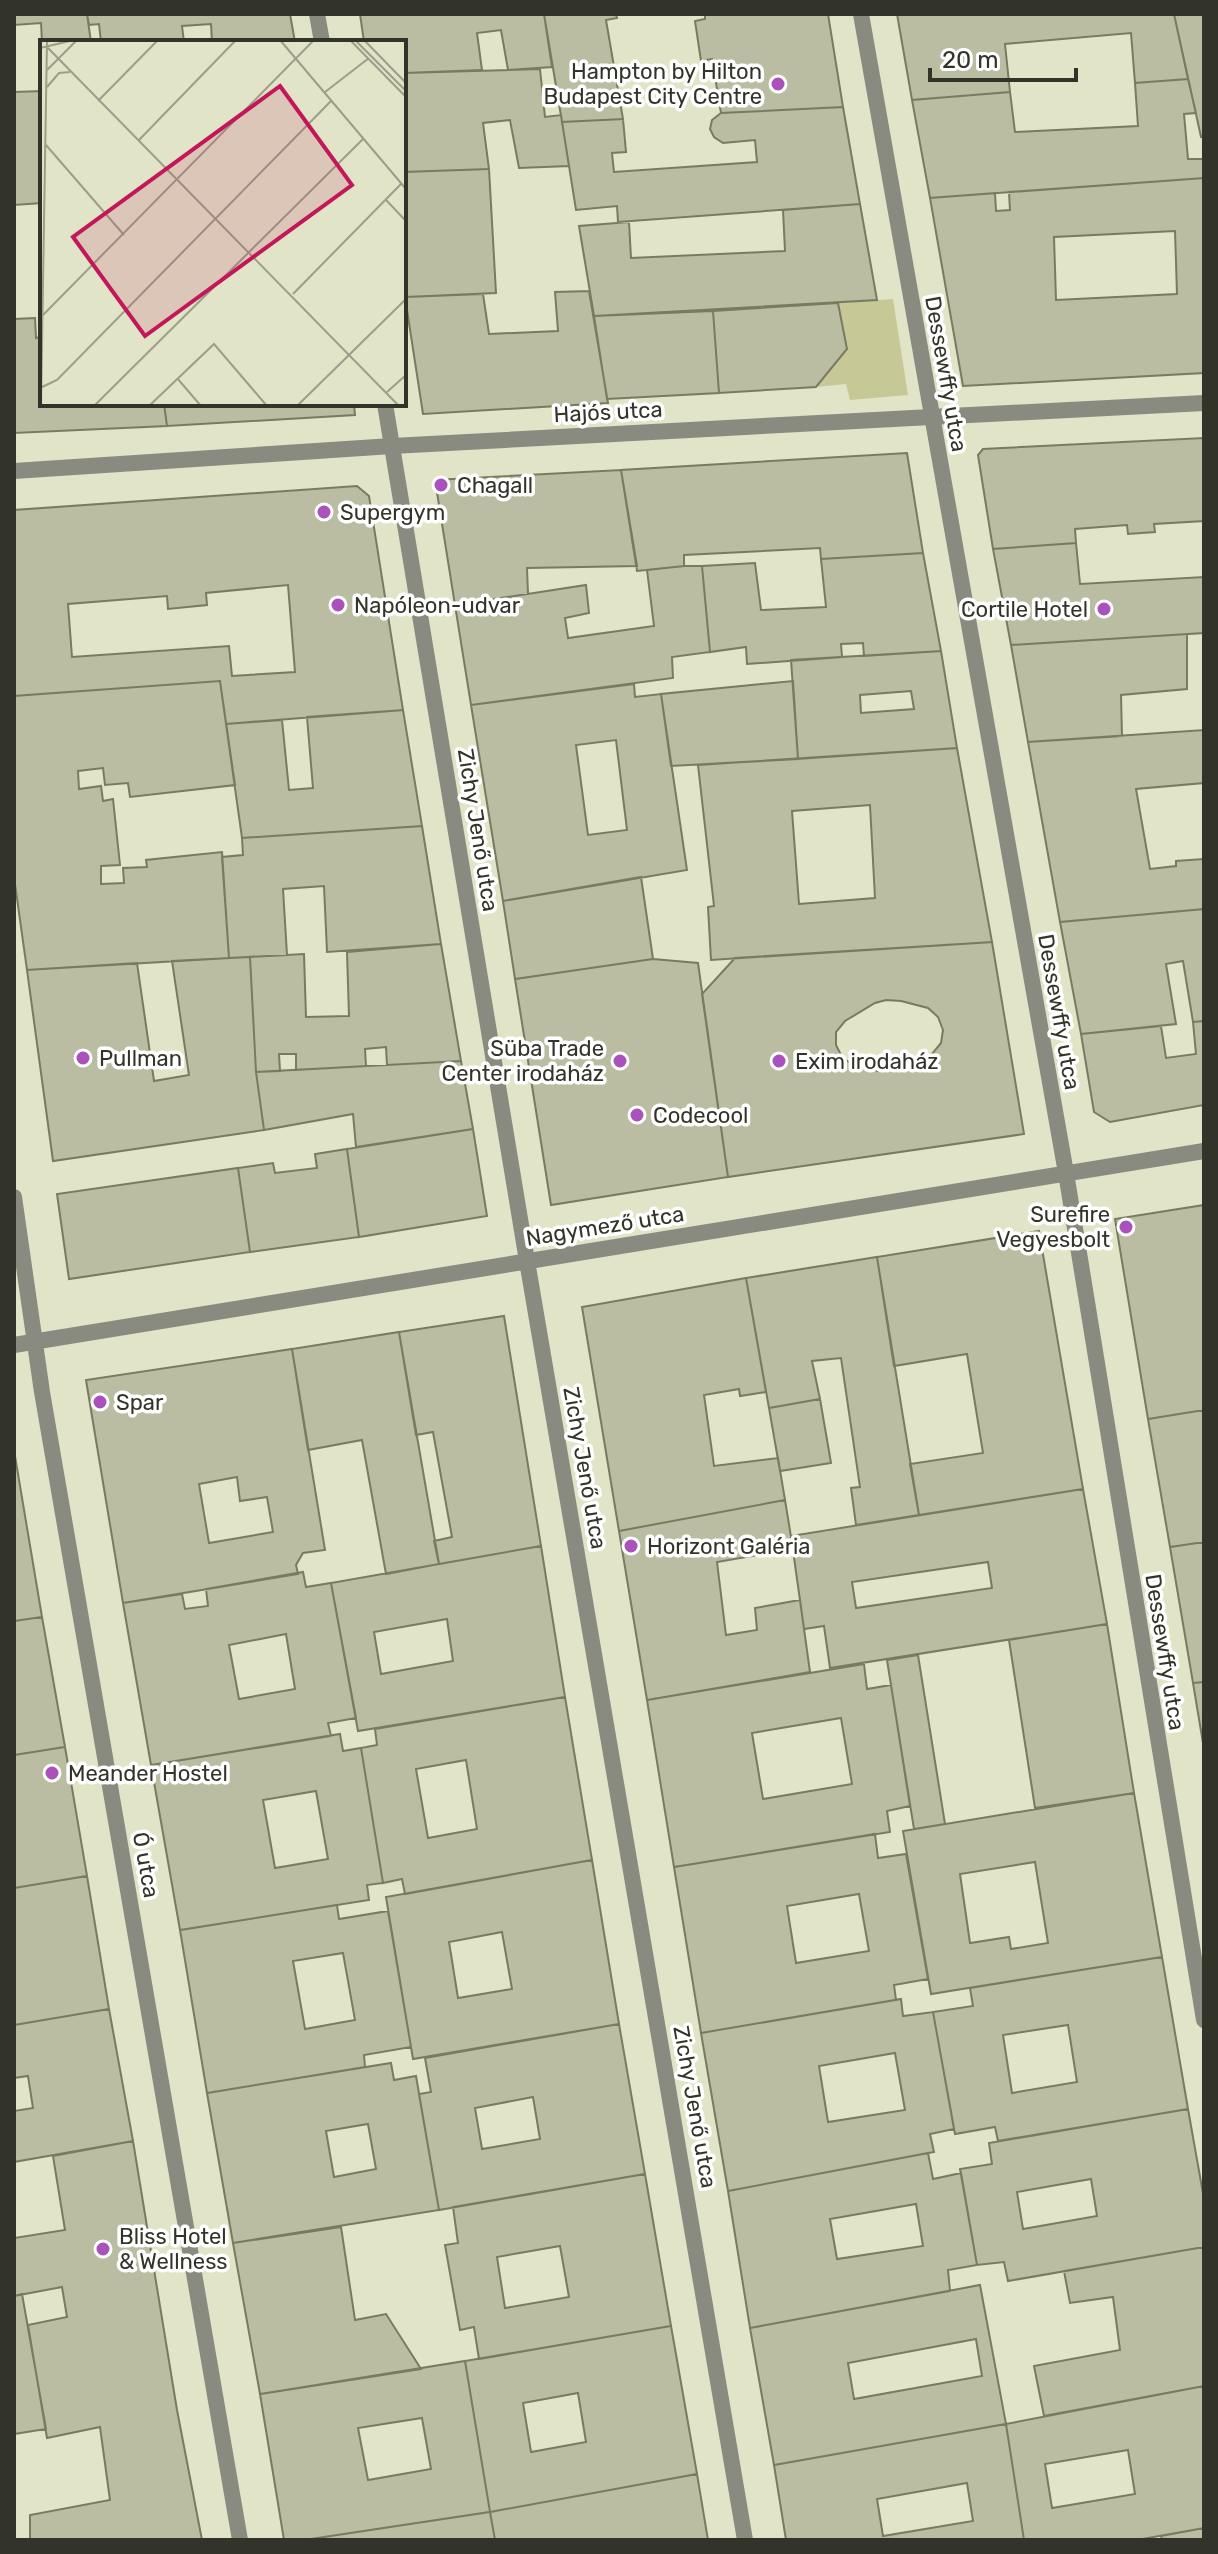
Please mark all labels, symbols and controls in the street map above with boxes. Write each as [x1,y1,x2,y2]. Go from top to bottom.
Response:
scale bar [930,32,1076,82]
inset map [40,40,406,406]
text: 20 m [942,46,999,74]
place label: Hampton by Hilton Budapest City Centre [543,58,762,110]
marker: Hampton by Hilton Budapest City Centre [769,75,787,93]
street label: Dessewffy utca [919,294,973,454]
street label: Hajós utca [553,396,663,428]
place label: Chagall [457,472,533,499]
marker: Chagall [432,476,450,494]
place label: Supergym [340,499,445,526]
marker: Supergym [315,503,333,521]
place label: Napóleon-udvar [354,592,521,619]
marker: Napóleon-udvar [329,596,347,614]
place label: Cortile Hotel [961,596,1088,623]
marker: Cortile Hotel [1095,600,1113,618]
street label: Zichy Jenő utca [452,747,504,913]
street label: Dessewffy utca [1032,932,1086,1092]
place label: Süba Trade Center irodaház [442,1035,604,1087]
place label: Pullman [99,1045,182,1072]
place label: Exim irodaház [795,1048,939,1075]
marker: Pullman [74,1049,92,1067]
marker: Süba Trade Center irodaház [611,1052,629,1070]
marker: Exim irodaház [770,1052,788,1070]
place label: Codecool [653,1102,748,1129]
marker: Codecool [628,1106,646,1124]
street label: Nagymező utca [524,1200,686,1252]
place label: Surefire Vegyesbolt [996,1201,1110,1253]
marker: Surefire Vegyesbolt [1117,1218,1135,1236]
street label: Zichy Jenő utca [557,1385,613,1551]
place label: Spar [116,1389,164,1416]
marker: Spar [91,1393,109,1411]
place label: Horizont Galéria [647,1533,811,1560]
marker: Horizont Galéria [622,1537,640,1555]
street label: Dessewffy utca [1139,1572,1191,1732]
place label: Meander Hostel [68,1760,228,1787]
marker: Meander Hostel [43,1764,61,1782]
street label: Ó utca [127,1830,165,1900]
street label: Zichy Jenő utca [667,2024,723,2190]
place label: Bliss Hotel & Wellness [119,2223,228,2275]
marker: Bliss Hotel & Wellness [94,2240,112,2258]

